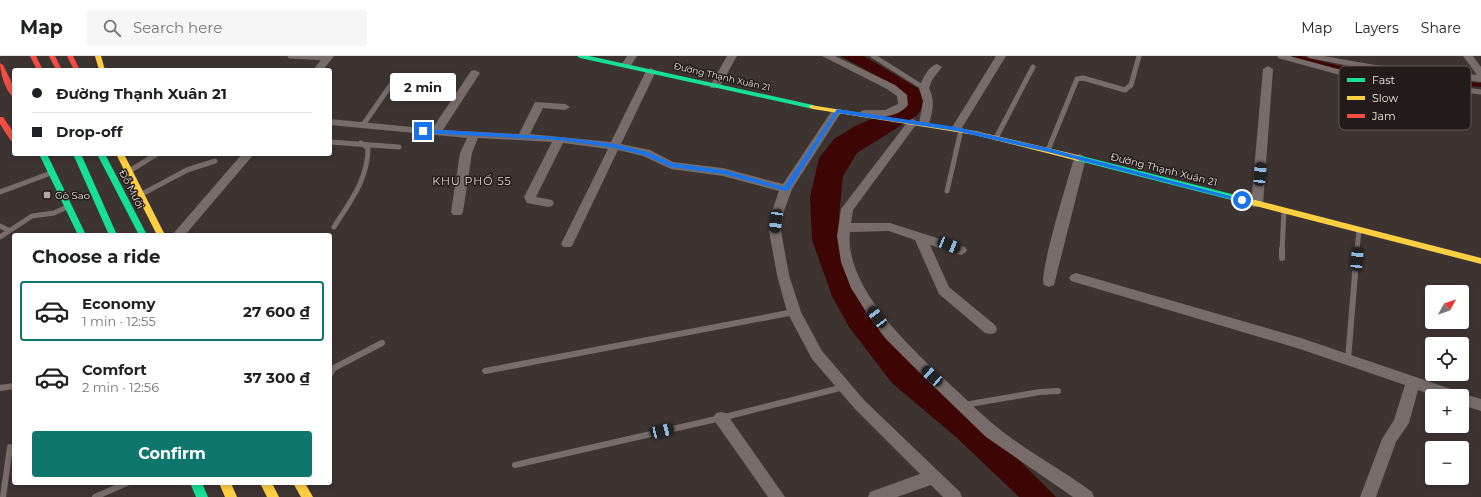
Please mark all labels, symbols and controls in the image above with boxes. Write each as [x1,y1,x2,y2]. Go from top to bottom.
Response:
search box [87,10,367,46]
text: Map [20,16,63,39]
icon: search [101,17,123,39]
text: Search here [133,18,222,37]
text: Map [1301,19,1332,37]
text: Layers [1354,19,1399,37]
text: Share [1421,19,1461,37]
street label: Đường Thạnh Xuân 21 [673,60,771,93]
legend [1339,66,1471,130]
callout: 2 min [390,73,456,101]
text: Fast [1372,73,1396,87]
text: 2 min [404,79,442,95]
text: Đường Thạnh Xuân 21 [56,84,227,103]
text: Slow [1372,91,1398,105]
text: Jam [1371,109,1396,123]
text: Drop-off [56,122,123,141]
route end [414,122,432,140]
street label: Đường Thạnh Xuân 21 [1109,150,1219,189]
car [1253,162,1267,186]
street label: Đỗ Mười [116,167,147,211]
district label: KHU PHỐ 55 [432,174,512,188]
place label: Gò Sao [55,189,90,202]
marker: Gò Sao [42,190,52,200]
route start [1233,191,1251,209]
car [768,208,784,234]
car [936,235,962,255]
text: Choose a ride [32,246,160,268]
car [1350,247,1364,271]
north arrow [1425,285,1469,329]
map controls [1425,285,1469,485]
icon: car [34,293,70,329]
text: Economy [82,294,155,313]
text: 27 600 ₫ [243,302,310,321]
car [865,304,889,330]
text: 1 min · 12:55 [82,313,156,329]
button: locate [1425,337,1469,381]
icon: car [34,359,70,395]
text: Comfort [82,360,147,379]
car [919,364,945,388]
text: 37 300 ₫ [244,368,310,387]
text: 2 min · 12:56 [82,379,159,395]
button: + [1425,389,1469,433]
car [649,422,675,440]
button: Confirm [32,431,312,477]
button: − [1425,441,1469,485]

